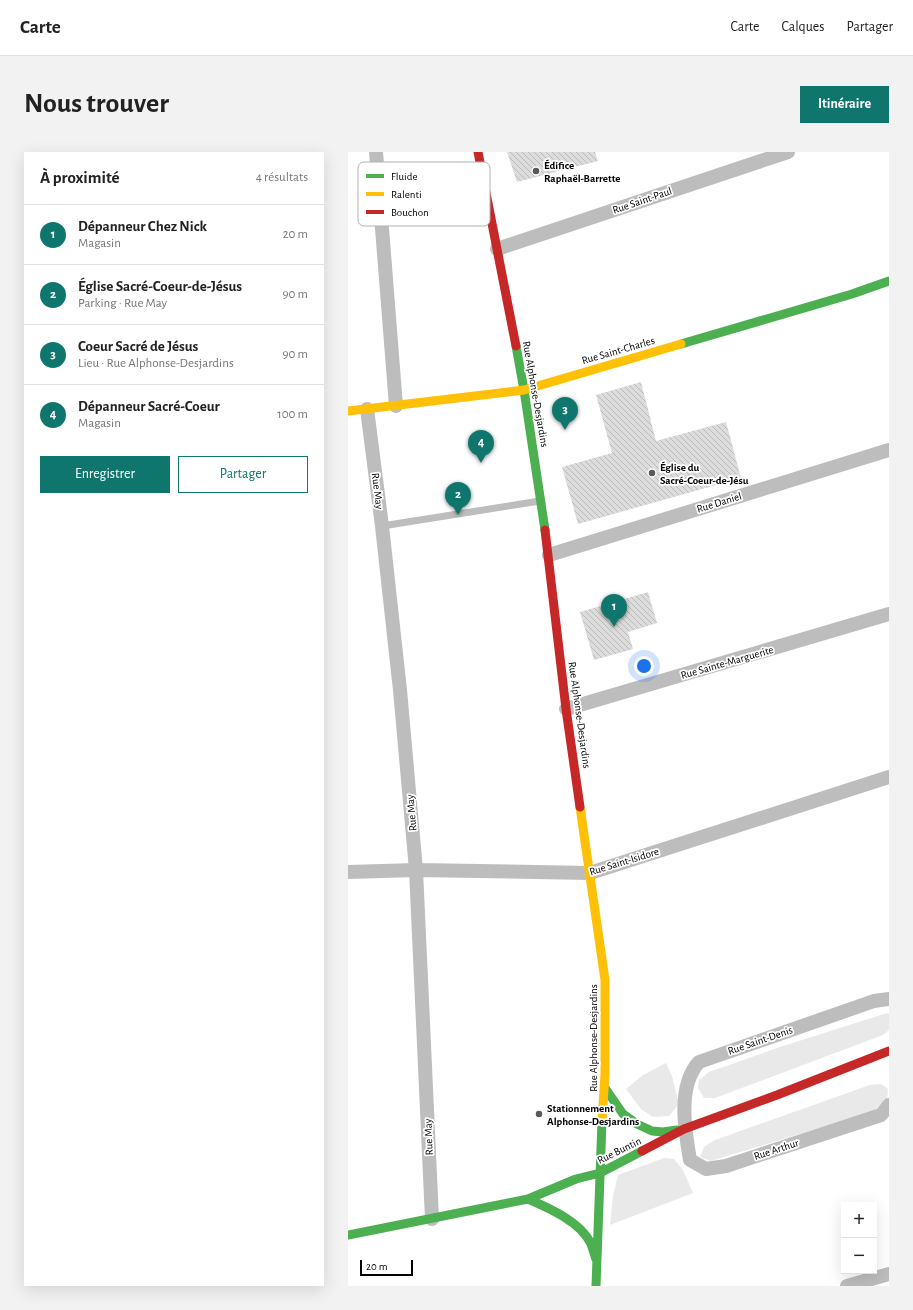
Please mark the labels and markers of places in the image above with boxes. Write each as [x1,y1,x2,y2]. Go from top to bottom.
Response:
place label: Édifice Raphaël-Barrette [544,159,621,184]
marker: Édifice Raphaël-Barrette [531,166,541,176]
pin: 3 [552,397,578,430]
pin: 4 [468,430,494,463]
place label: Église du Sacré-Coeur-de-Jésu [660,461,749,486]
marker: Église du Sacré-Coeur-de-Jésu [647,468,657,478]
pin: 2 [445,482,471,515]
pin: 1 [601,594,627,627]
place label: Stationnement Alphonse-Desjardins [547,1103,639,1127]
marker: Stationnement Alphonse-Desjardins [534,1109,544,1119]

